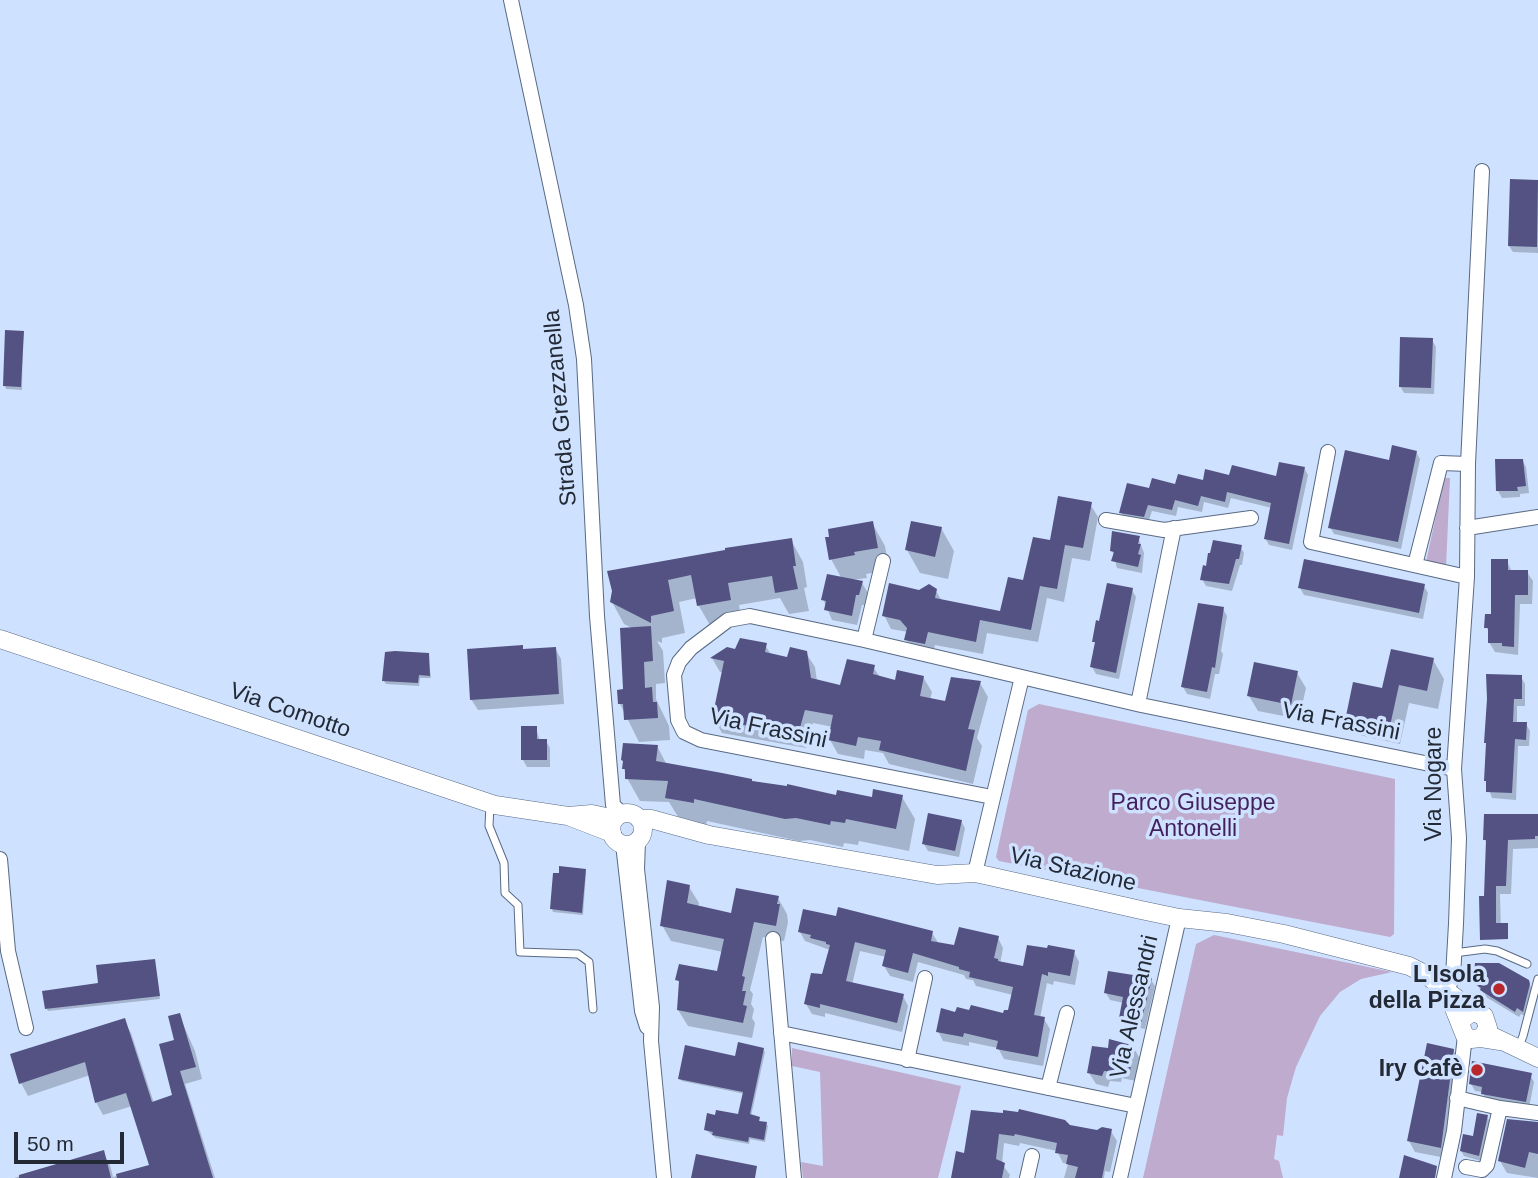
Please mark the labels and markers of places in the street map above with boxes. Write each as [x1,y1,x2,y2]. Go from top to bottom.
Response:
place label: L'Isola della Pizza [1369,962,1485,1016]
marker: L'Isola della Pizza [1491,981,1507,997]
place label: Iry Cafè [1379,1056,1463,1084]
marker: Iry Cafè [1469,1062,1485,1078]

